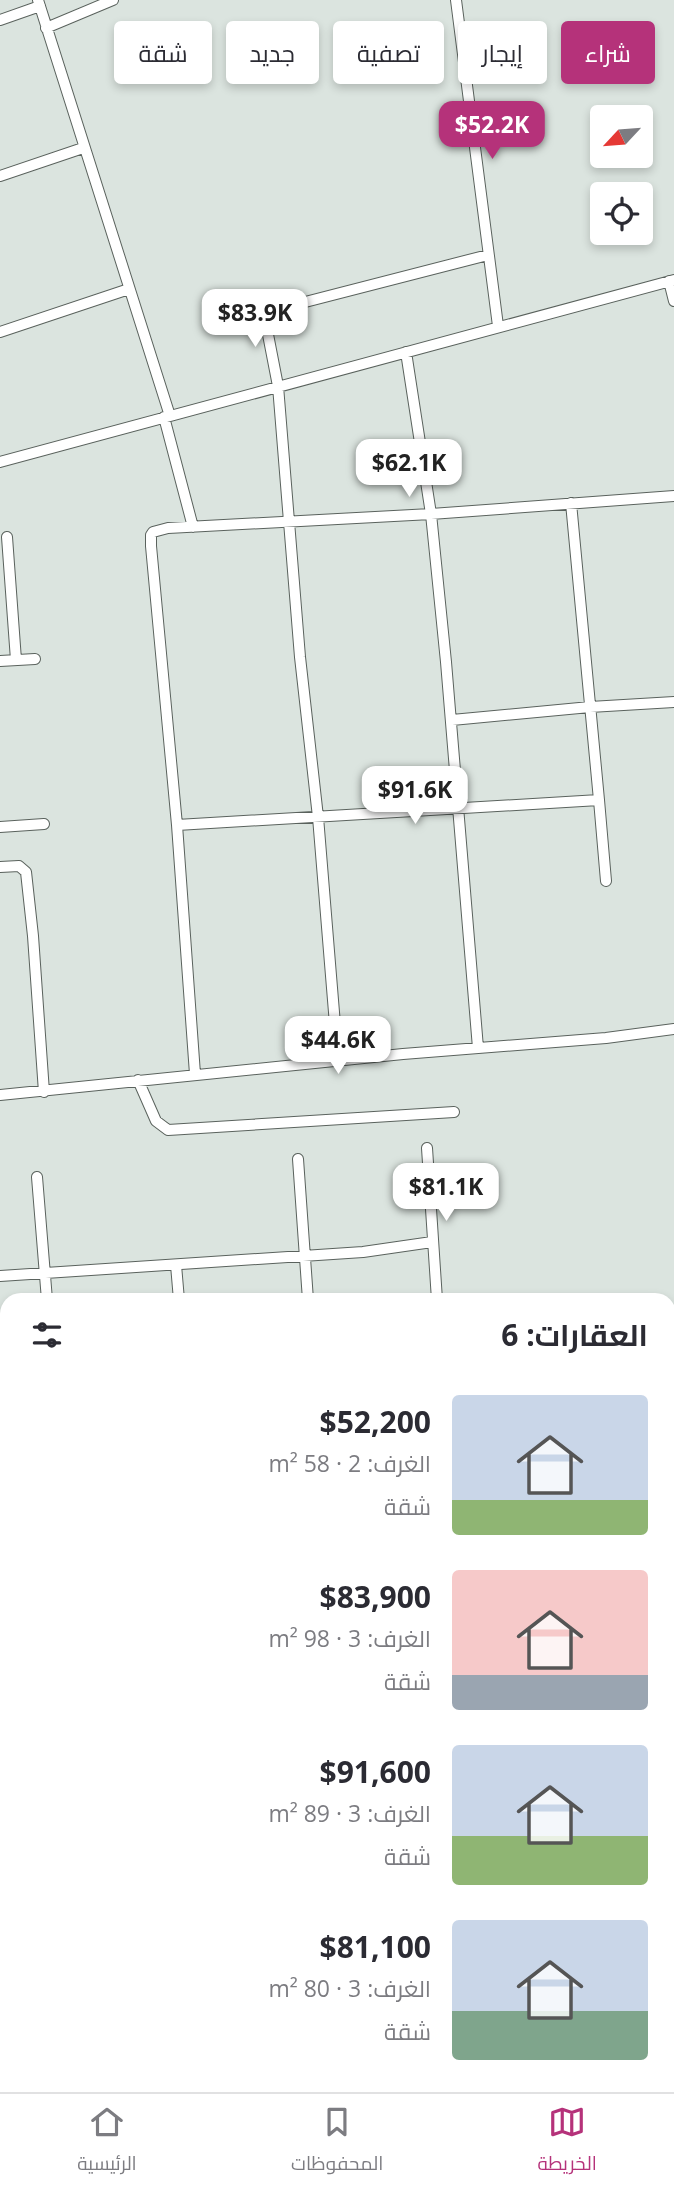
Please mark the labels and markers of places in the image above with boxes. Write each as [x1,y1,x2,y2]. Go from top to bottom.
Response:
pin: $52.2K [435,102,549,161]
pin: $83.9K [198,290,312,349]
pin: $62.1K [352,440,466,499]
pin: $91.6K [358,766,472,826]
pin: $44.6K [281,1016,395,1076]
pin: $81.1K [389,1164,503,1223]

